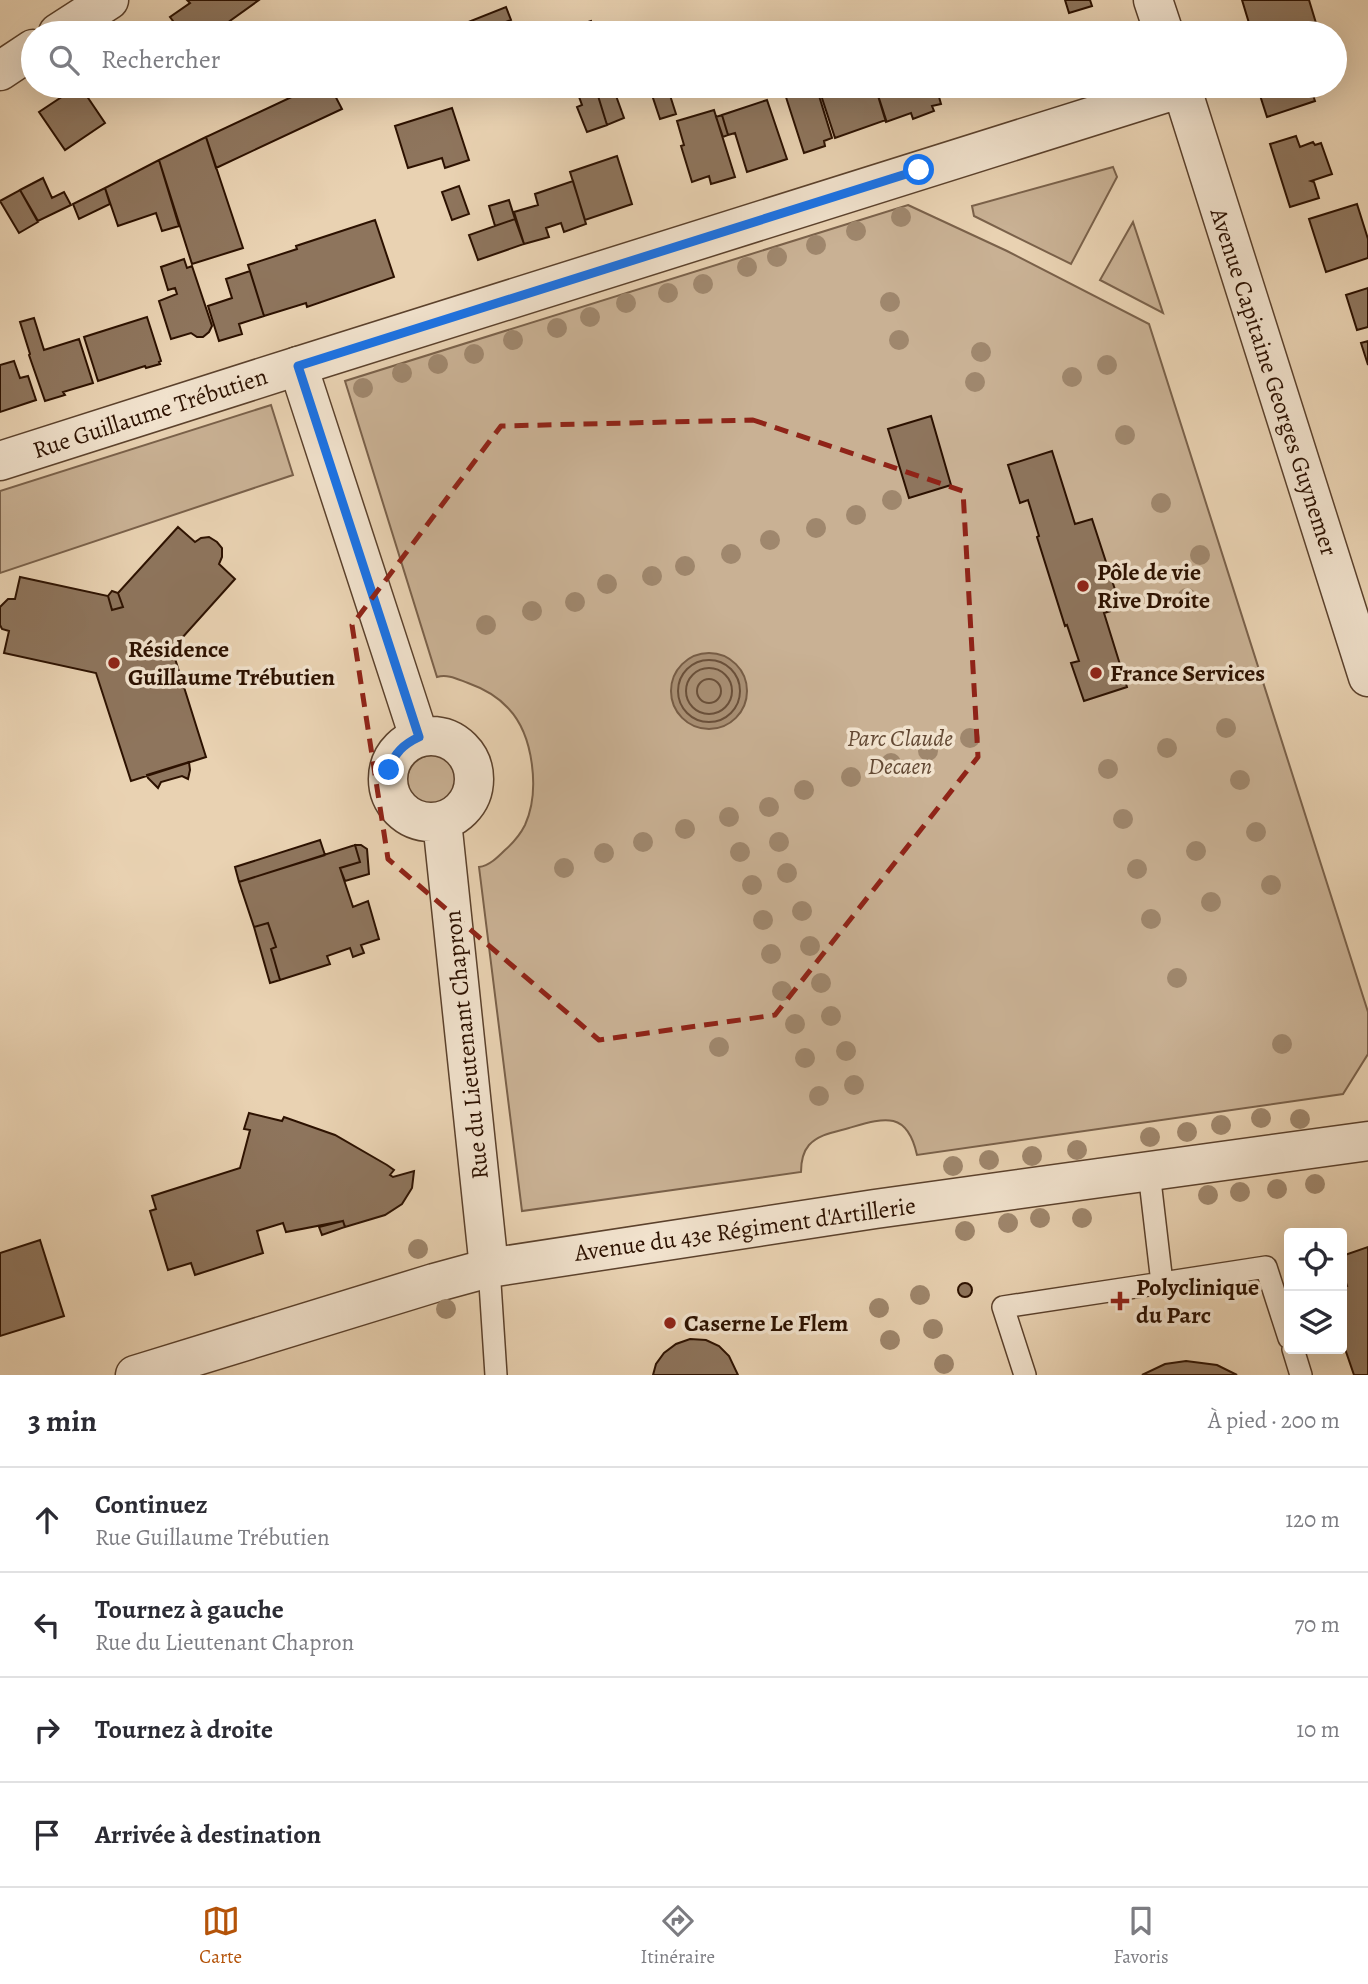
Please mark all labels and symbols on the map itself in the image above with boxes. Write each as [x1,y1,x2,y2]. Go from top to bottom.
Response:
route start [903,154,934,185]
street label: Avenue Capitaine Georges Guynemer [1202,203,1345,560]
street label: Rue Guillaume Trébutien [29,360,271,466]
place label: Pôle de vie Rive Droite [1097,556,1210,616]
marker: Pôle de vie Rive Droite [1075,578,1091,594]
place label: Résidence Guillaume Trébutien [128,633,336,693]
marker: Résidence Guillaume Trébutien [106,655,122,671]
place label: France Services [1110,657,1265,689]
marker: France Services [1088,665,1104,681]
park label: Parc Claude Decaen [847,722,953,782]
route end [373,754,404,785]
street label: Rue du Lieutenant Chapron [436,909,496,1181]
street label: Avenue du 43e Régiment d'Artillerie [571,1189,918,1269]
place label: Polyclinique du Parc [1136,1271,1259,1331]
marker: Polyclinique du Parc [1110,1291,1130,1311]
place label: Caserne Le Flem [684,1307,848,1339]
marker: Caserne Le Flem [662,1315,678,1331]

